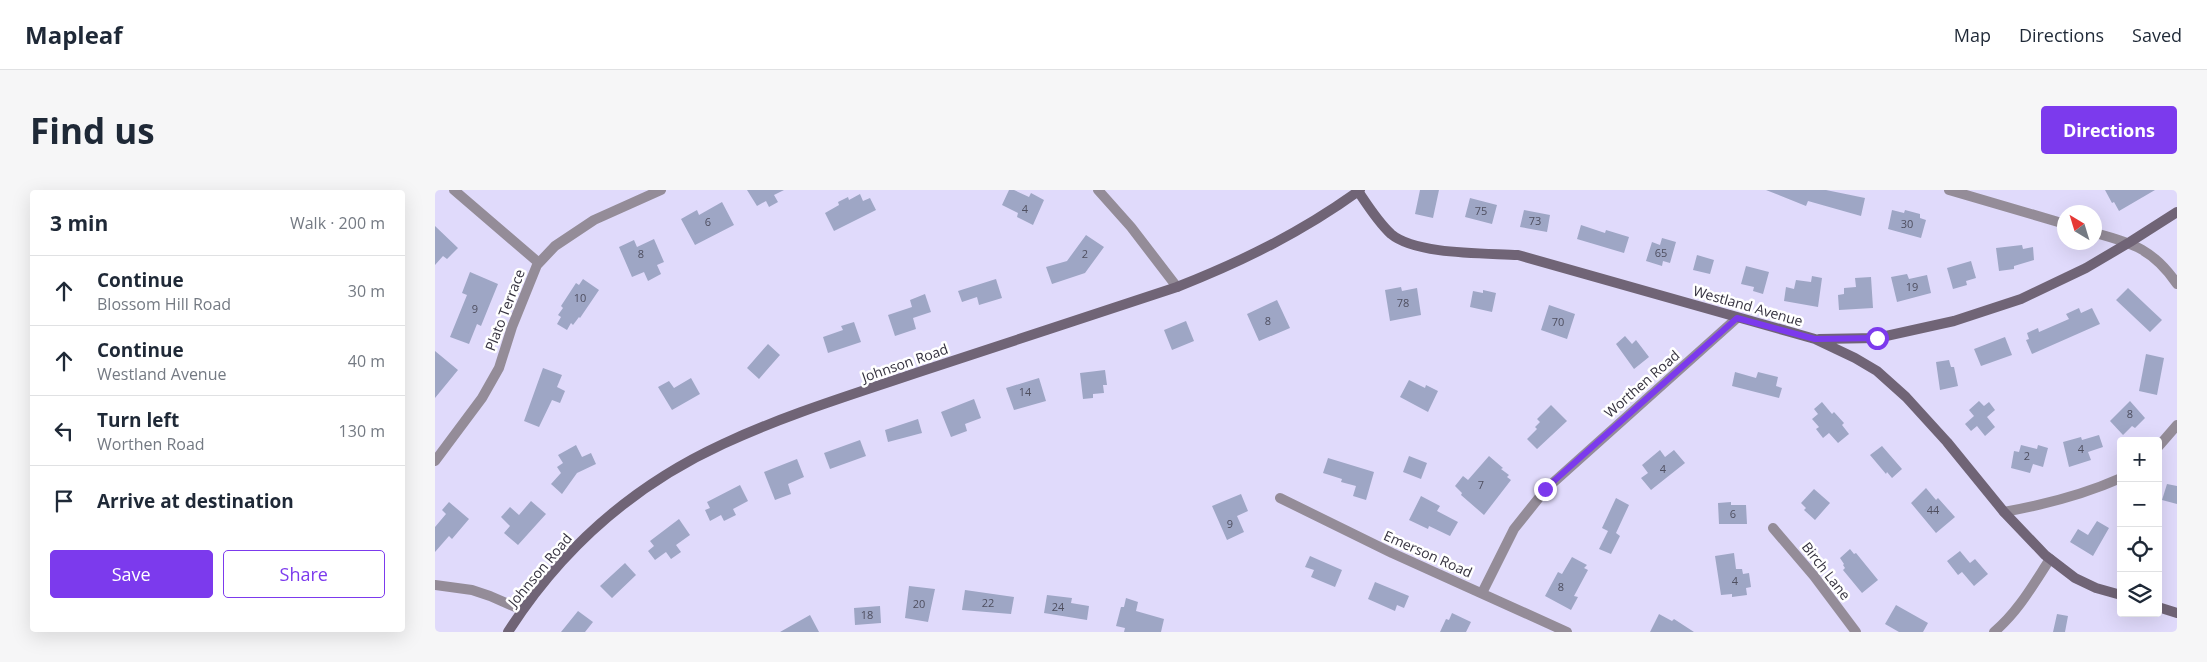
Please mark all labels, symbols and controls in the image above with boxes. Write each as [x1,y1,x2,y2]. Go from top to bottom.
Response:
text: Mapleaf [25,18,123,51]
text: Map [1954,23,1991,47]
text: Directions [2019,23,2104,47]
text: Saved [2132,23,2182,47]
button: Directions [2041,106,2177,154]
text: Find us [30,107,155,154]
house number: 4 [1022,201,1029,216]
house number: 75 [1475,203,1487,218]
north arrow [2057,205,2102,250]
text: 3 min [50,209,108,237]
text: Walk · 200 m [290,212,385,234]
house number: 73 [1529,213,1541,228]
house number: 6 [705,214,711,229]
house number: 30 [1901,216,1913,231]
house number: 65 [1655,245,1667,260]
house number: 8 [638,246,644,261]
house number: 2 [1082,246,1088,261]
street label: Plato Terrace [480,266,529,353]
text: Continue [97,267,184,293]
icon: ahead [50,277,78,305]
house number: 19 [1906,279,1918,294]
text: 30 m [348,280,385,302]
street label: Westland Avenue [1691,281,1805,330]
house number: 10 [574,290,586,305]
text: Blossom Hill Road [97,293,231,315]
house number: 78 [1397,295,1409,310]
house number: 9 [472,301,478,316]
house number: 8 [1265,313,1271,328]
house number: 70 [1552,314,1564,329]
route start [1866,327,1889,350]
text: Continue [97,337,184,363]
street label: Johnson Road [857,339,951,387]
street label: Worthen Road [1600,346,1683,422]
icon: ahead [50,347,78,375]
text: 40 m [348,350,385,372]
text: Westland Avenue [97,363,226,385]
house number: 14 [1019,384,1032,399]
house number: 8 [2127,406,2133,421]
text: Turn left [97,407,179,433]
icon: left [50,417,78,445]
text: 130 m [339,420,385,442]
text: Worthen Road [97,433,205,455]
map controls [2117,437,2162,617]
button: + [2117,437,2162,482]
house number: 4 [2078,441,2085,456]
house number: 2 [2024,448,2030,463]
house number: 4 [1660,461,1667,476]
house number: 7 [1478,477,1484,492]
route end [1534,478,1557,501]
button: − [2117,482,2162,527]
icon: arrive [50,487,78,515]
text: Arrive at destination [97,488,294,514]
house number: 44 [1927,502,1940,517]
house number: 6 [1730,506,1736,521]
house number: 9 [1227,516,1233,531]
street label: Emerson Road [1381,526,1475,582]
button: locate [2117,527,2162,572]
street label: Johnson Road [502,529,576,612]
street label: Birch Lane [1798,538,1855,604]
button: Save [50,550,213,598]
button: Share [223,550,385,598]
button: layers [2117,572,2162,617]
house number: 4 [1732,573,1739,588]
house number: 8 [1558,579,1564,594]
house number: 22 [982,595,994,610]
house number: 20 [913,596,925,611]
house number: 24 [1052,599,1065,614]
house number: 18 [861,607,873,622]

